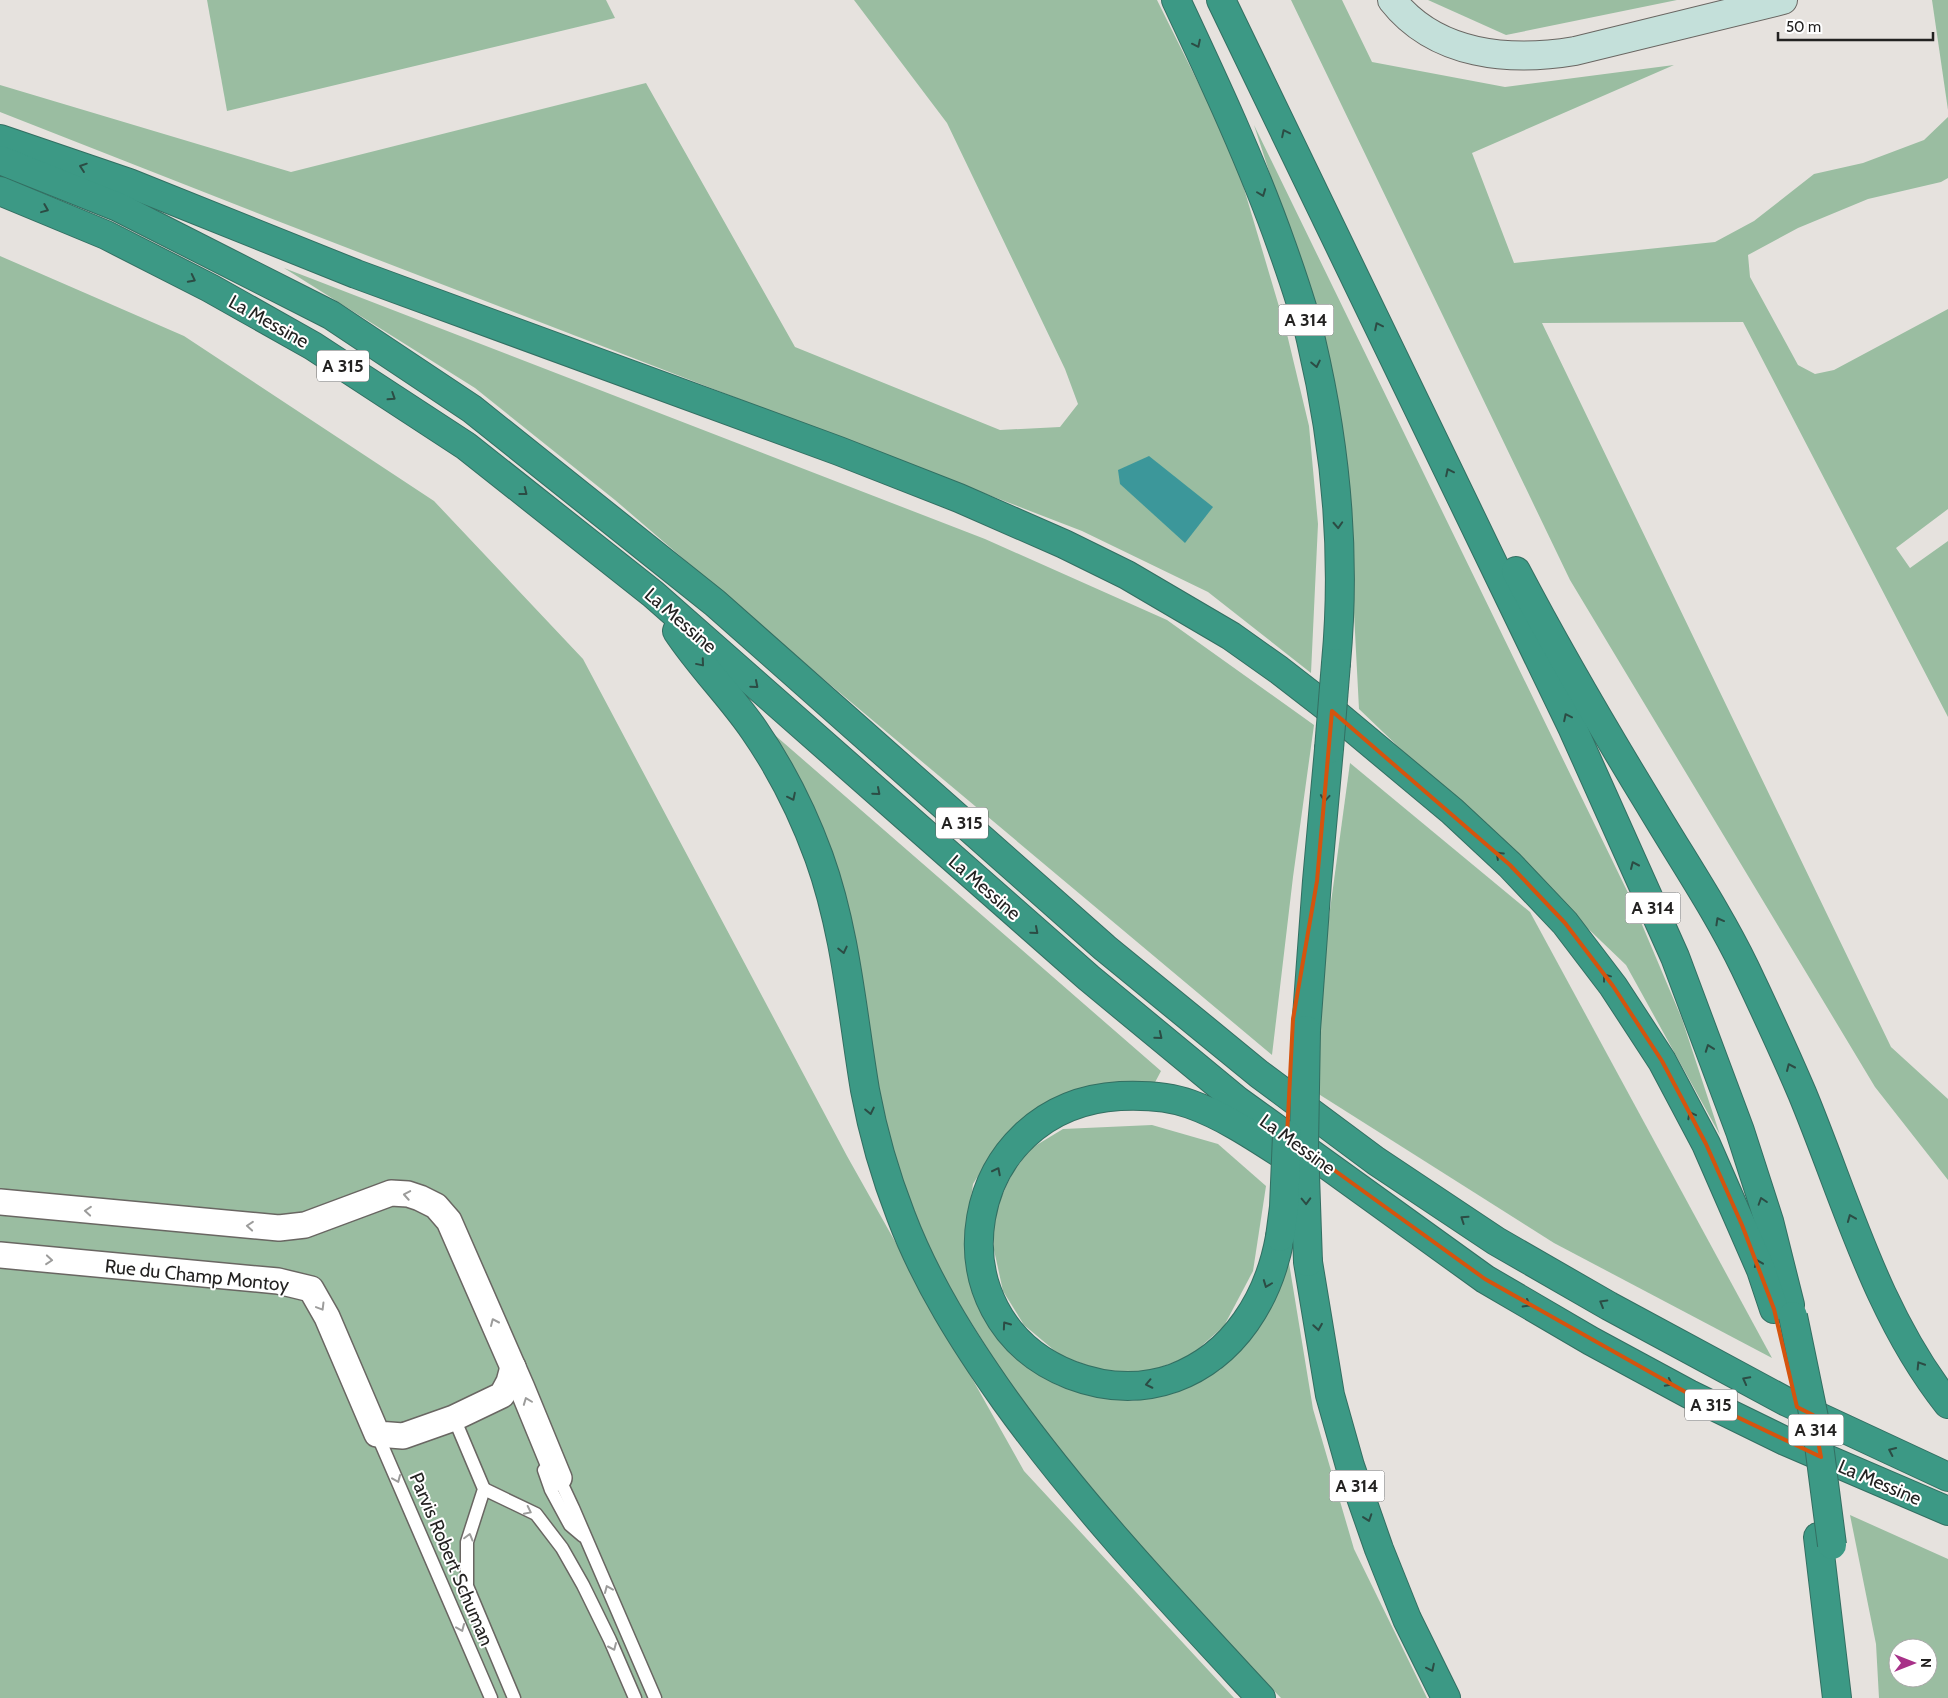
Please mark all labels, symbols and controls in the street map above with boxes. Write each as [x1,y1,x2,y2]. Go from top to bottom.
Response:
scale bar [1778,10,1933,42]
text: 50 m [1786,18,1821,36]
one-way arrow [1190,39,1201,48]
one-way arrow [1281,129,1291,138]
one-way arrow [79,163,88,173]
one-way arrow [1255,188,1266,197]
one-way arrow [40,203,49,214]
one-way arrow [187,273,196,283]
street label: La Messine [225,290,313,353]
road number: A 314 [1278,304,1334,336]
one-way arrow [1374,322,1384,331]
road number: A 315 [317,351,369,382]
one-way arrow [1310,360,1321,369]
one-way arrow [386,391,395,401]
one-way arrow [1445,469,1455,478]
one-way arrow [518,486,527,495]
one-way arrow [1332,521,1343,529]
street label: La Messine [640,583,722,658]
one-way arrow [695,658,704,667]
one-way arrow [749,679,758,688]
one-way arrow [1563,713,1573,722]
one-way arrow [871,787,880,796]
one-way arrow [786,792,796,801]
one-way arrow [1320,794,1331,802]
road number: A 315 [936,808,988,838]
street label: La Messine [944,850,1026,925]
one-way arrow [1496,852,1505,861]
one-way arrow [1629,861,1640,870]
road number: A 314 [1626,892,1680,924]
one-way arrow [1715,917,1725,926]
one-way arrow [1030,925,1039,934]
one-way arrow [837,946,848,955]
one-way arrow [1603,973,1612,983]
one-way arrow [1153,1031,1162,1039]
one-way arrow [1705,1044,1715,1052]
one-way arrow [1786,1063,1797,1072]
one-way arrow [864,1106,875,1115]
street label: La Messine [1255,1109,1340,1180]
one-way arrow [1687,1112,1697,1121]
one-way arrow [991,1168,1001,1177]
one-way arrow [402,1190,411,1200]
one-way arrow [1758,1197,1768,1206]
one-way arrow [1301,1198,1311,1205]
one-way arrow [84,1205,92,1216]
one-way arrow [1846,1214,1857,1223]
one-way arrow [1460,1216,1469,1225]
one-way arrow [246,1220,254,1231]
one-way arrow [45,1254,53,1265]
street label: Rue du Champ Montoy [104,1254,290,1297]
one-way arrow [1754,1259,1765,1268]
one-way arrow [1263,1279,1273,1288]
one-way arrow [1521,1297,1530,1307]
one-way arrow [1599,1299,1608,1309]
one-way arrow [315,1302,325,1311]
one-way arrow [489,1318,500,1327]
one-way arrow [1003,1321,1012,1331]
one-way arrow [1313,1323,1323,1332]
one-way arrow [1916,1361,1926,1370]
one-way arrow [1742,1376,1751,1386]
one-way arrow [1663,1377,1672,1387]
one-way arrow [1145,1379,1154,1389]
road number: A 315 [1685,1390,1737,1420]
one-way arrow [523,1397,534,1406]
road number: A 314 [1788,1414,1844,1446]
one-way arrow [1888,1447,1897,1457]
street label: La Messine [1835,1455,1925,1510]
street label: Parvis Robert Schuman [405,1469,498,1649]
road number: A 314 [1330,1470,1384,1502]
one-way arrow [390,1474,401,1483]
one-way arrow [523,1504,532,1515]
one-way arrow [1362,1513,1372,1522]
one-way arrow [463,1532,474,1541]
one-way arrow [604,1585,615,1594]
one-way arrow [455,1623,466,1632]
north arrow [1888,1638,1938,1688]
one-way arrow [606,1642,617,1651]
text: N [1917,1658,1935,1668]
one-way arrow [1425,1663,1435,1672]

